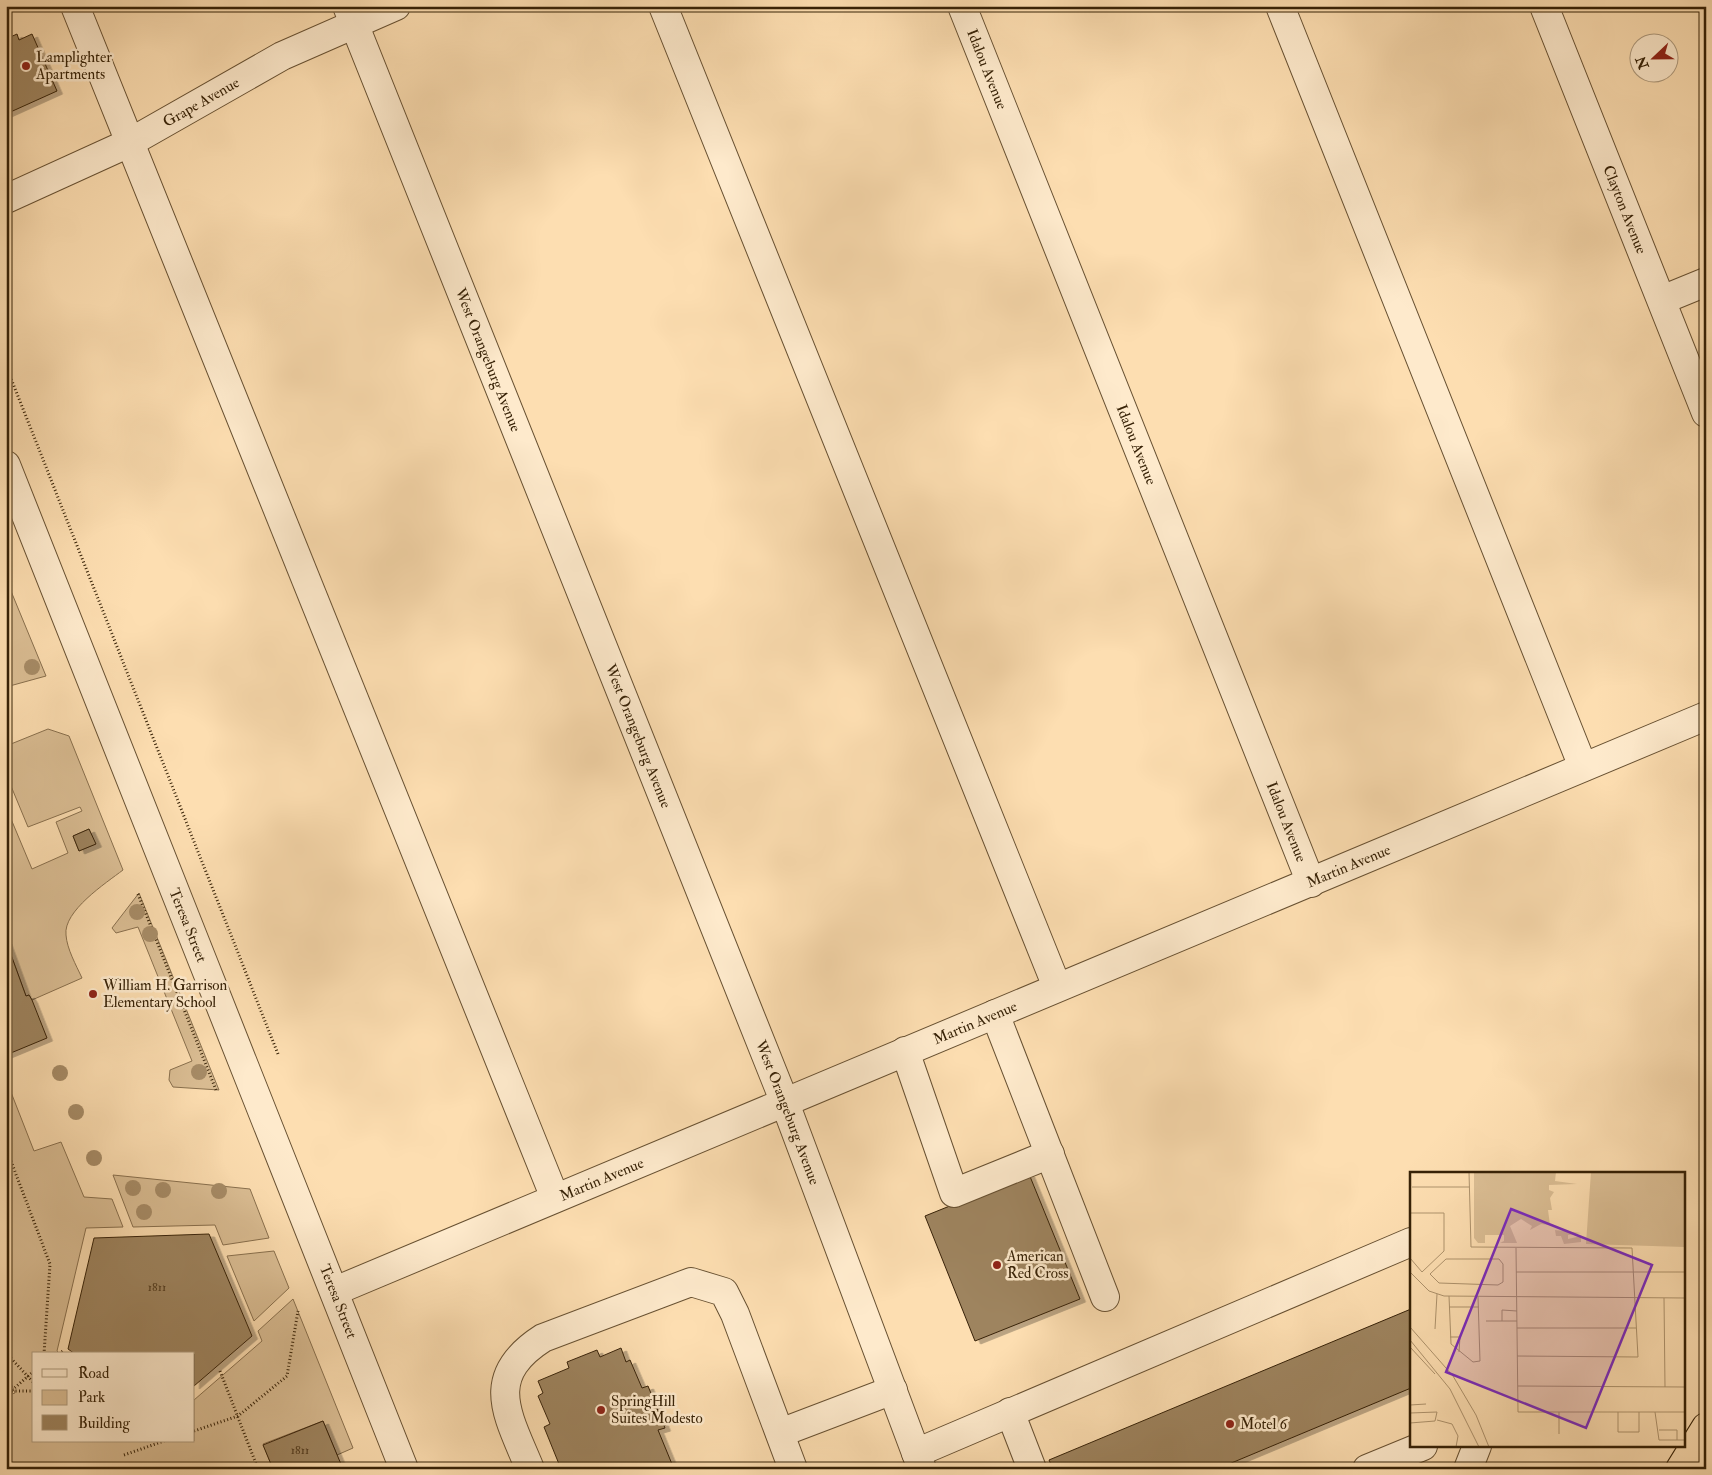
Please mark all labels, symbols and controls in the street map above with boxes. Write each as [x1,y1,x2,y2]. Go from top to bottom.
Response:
street label: Idalou Avenue [962,26,1011,112]
north arrow [1630,32,1680,82]
place label: Lamplighter Apartments [35,48,112,85]
text: N [1632,53,1653,73]
marker: Lamplighter Apartments [20,60,32,72]
street label: Grape Avenue [160,73,243,132]
street label: Clayton Avenue [1598,163,1651,257]
street label: West Orangeburg Avenue [450,284,525,435]
street label: Idalou Avenue [1112,402,1161,488]
street label: West Orangeburg Avenue [600,660,675,811]
street label: Idalou Avenue [1262,779,1311,865]
street label: Martin Avenue [1304,840,1394,892]
street label: Teresa Street [164,886,211,965]
place label: William H. Garrison Elementary School [102,976,228,1012]
marker: William H. Garrison Elementary School [87,988,99,1000]
street label: Martin Avenue [930,997,1020,1049]
street label: West Orangeburg Avenue [751,1037,824,1188]
street label: Martin Avenue [557,1154,647,1206]
inset map [1410,1172,1684,1448]
place label: American Red Cross [1006,1247,1068,1283]
marker: American Red Cross [991,1259,1003,1271]
street label: Teresa Street [315,1262,361,1341]
house number: 1811 [148,1280,166,1295]
legend [32,1352,195,1442]
text: Road [78,1364,110,1383]
text: Park [78,1388,105,1407]
place label: SpringHill Suites Modesto [611,1392,703,1428]
marker: SpringHill Suites Modesto [595,1404,607,1416]
text: Building [78,1414,130,1433]
place label: Motel 6 [1240,1415,1289,1434]
marker: Motel 6 [1224,1418,1236,1430]
house number: 1811 [291,1443,309,1458]

